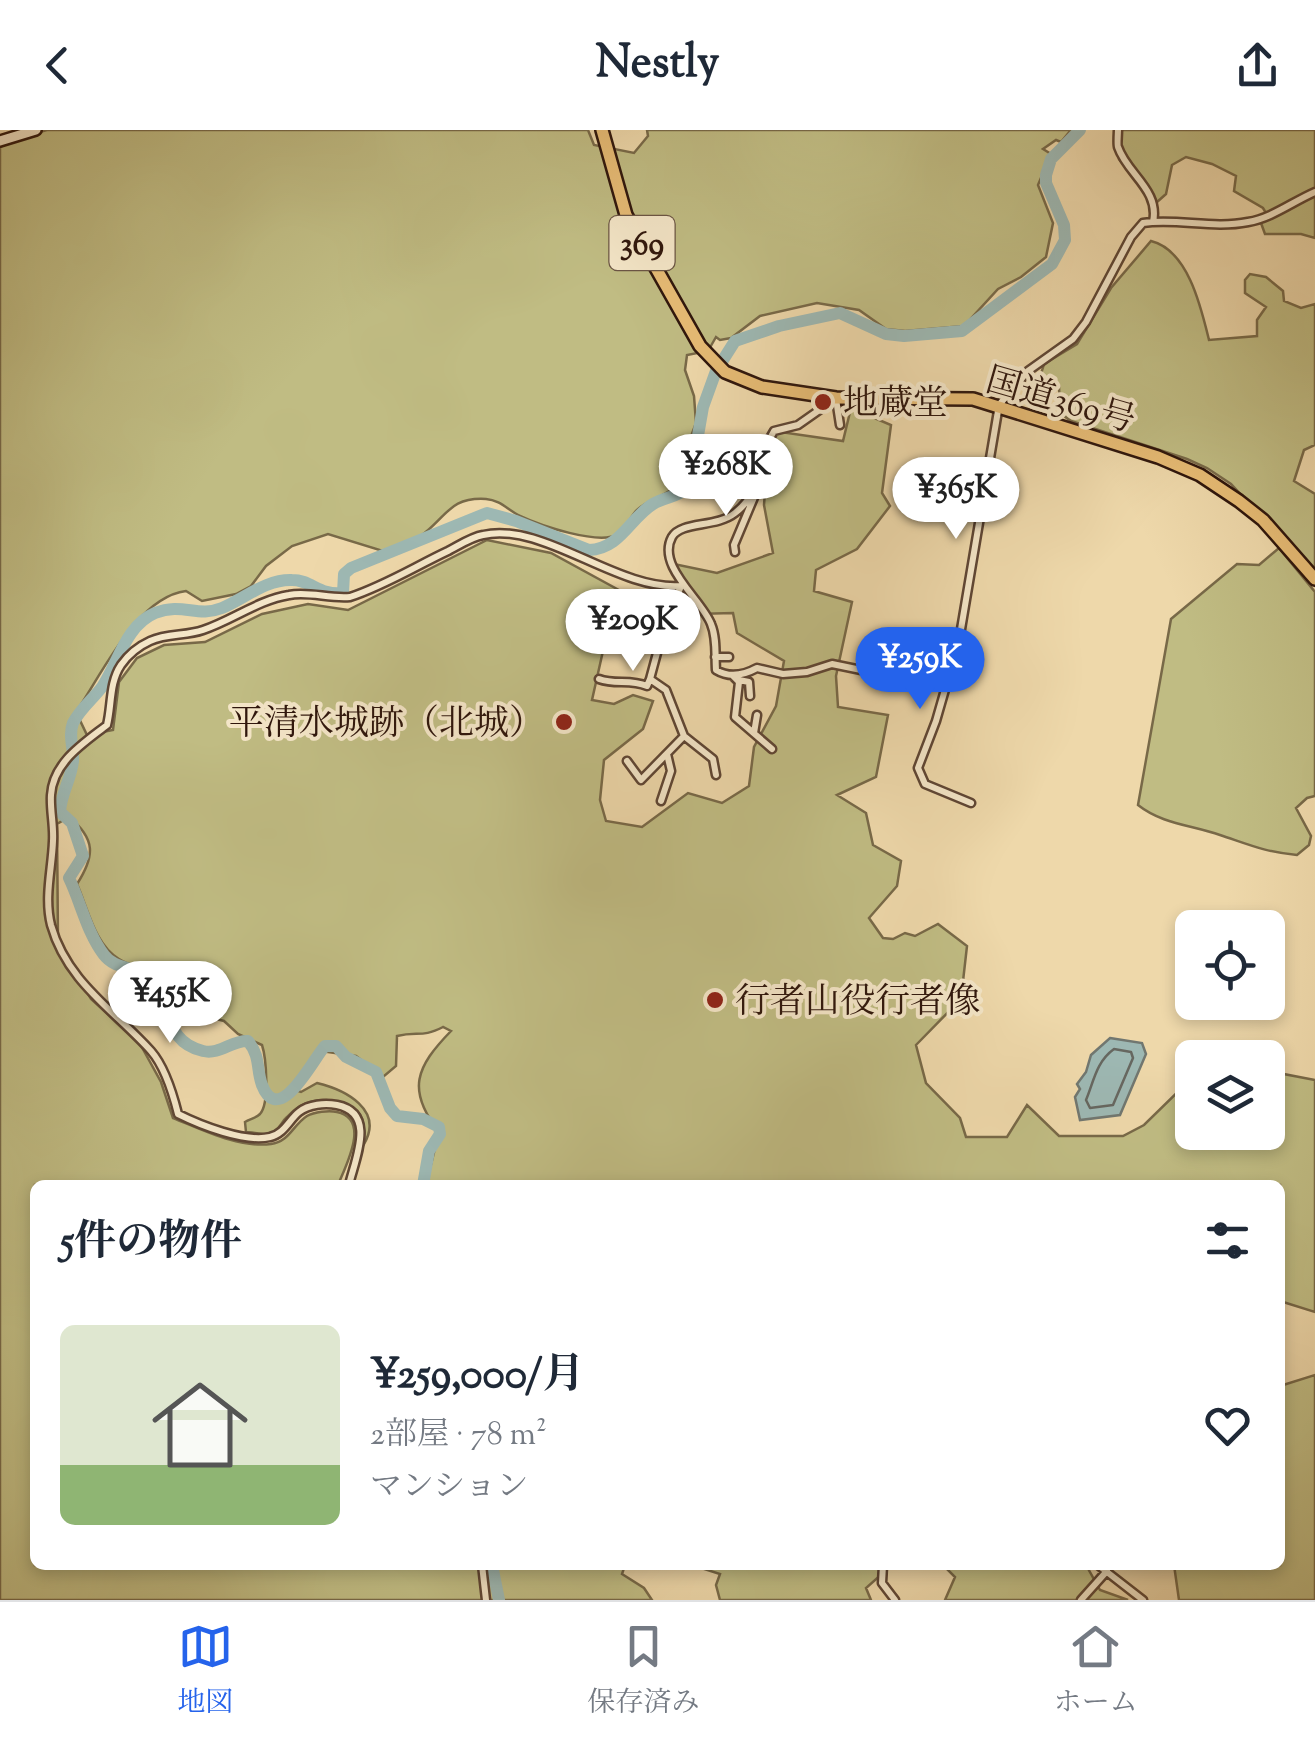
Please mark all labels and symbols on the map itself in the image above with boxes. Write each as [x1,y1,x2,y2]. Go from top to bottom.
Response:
road number: 369 [610,216,674,270]
street label: 国道369号 [979,357,1141,448]
place label: 地蔵堂 [843,380,948,431]
marker: 地蔵堂 [812,391,834,413]
pin: ¥268K [656,434,796,519]
pin: ¥365K [886,457,1026,542]
pin: ¥209K [563,589,703,674]
pin: ¥259K [850,627,990,712]
place label: 平清水城跡（北城） [229,700,544,751]
marker: 平清水城跡（北城） [553,711,575,733]
pin: ¥455K [100,961,240,1046]
place label: 行者山役行者像 [735,978,980,1029]
marker: 行者山役行者像 [704,989,726,1011]

